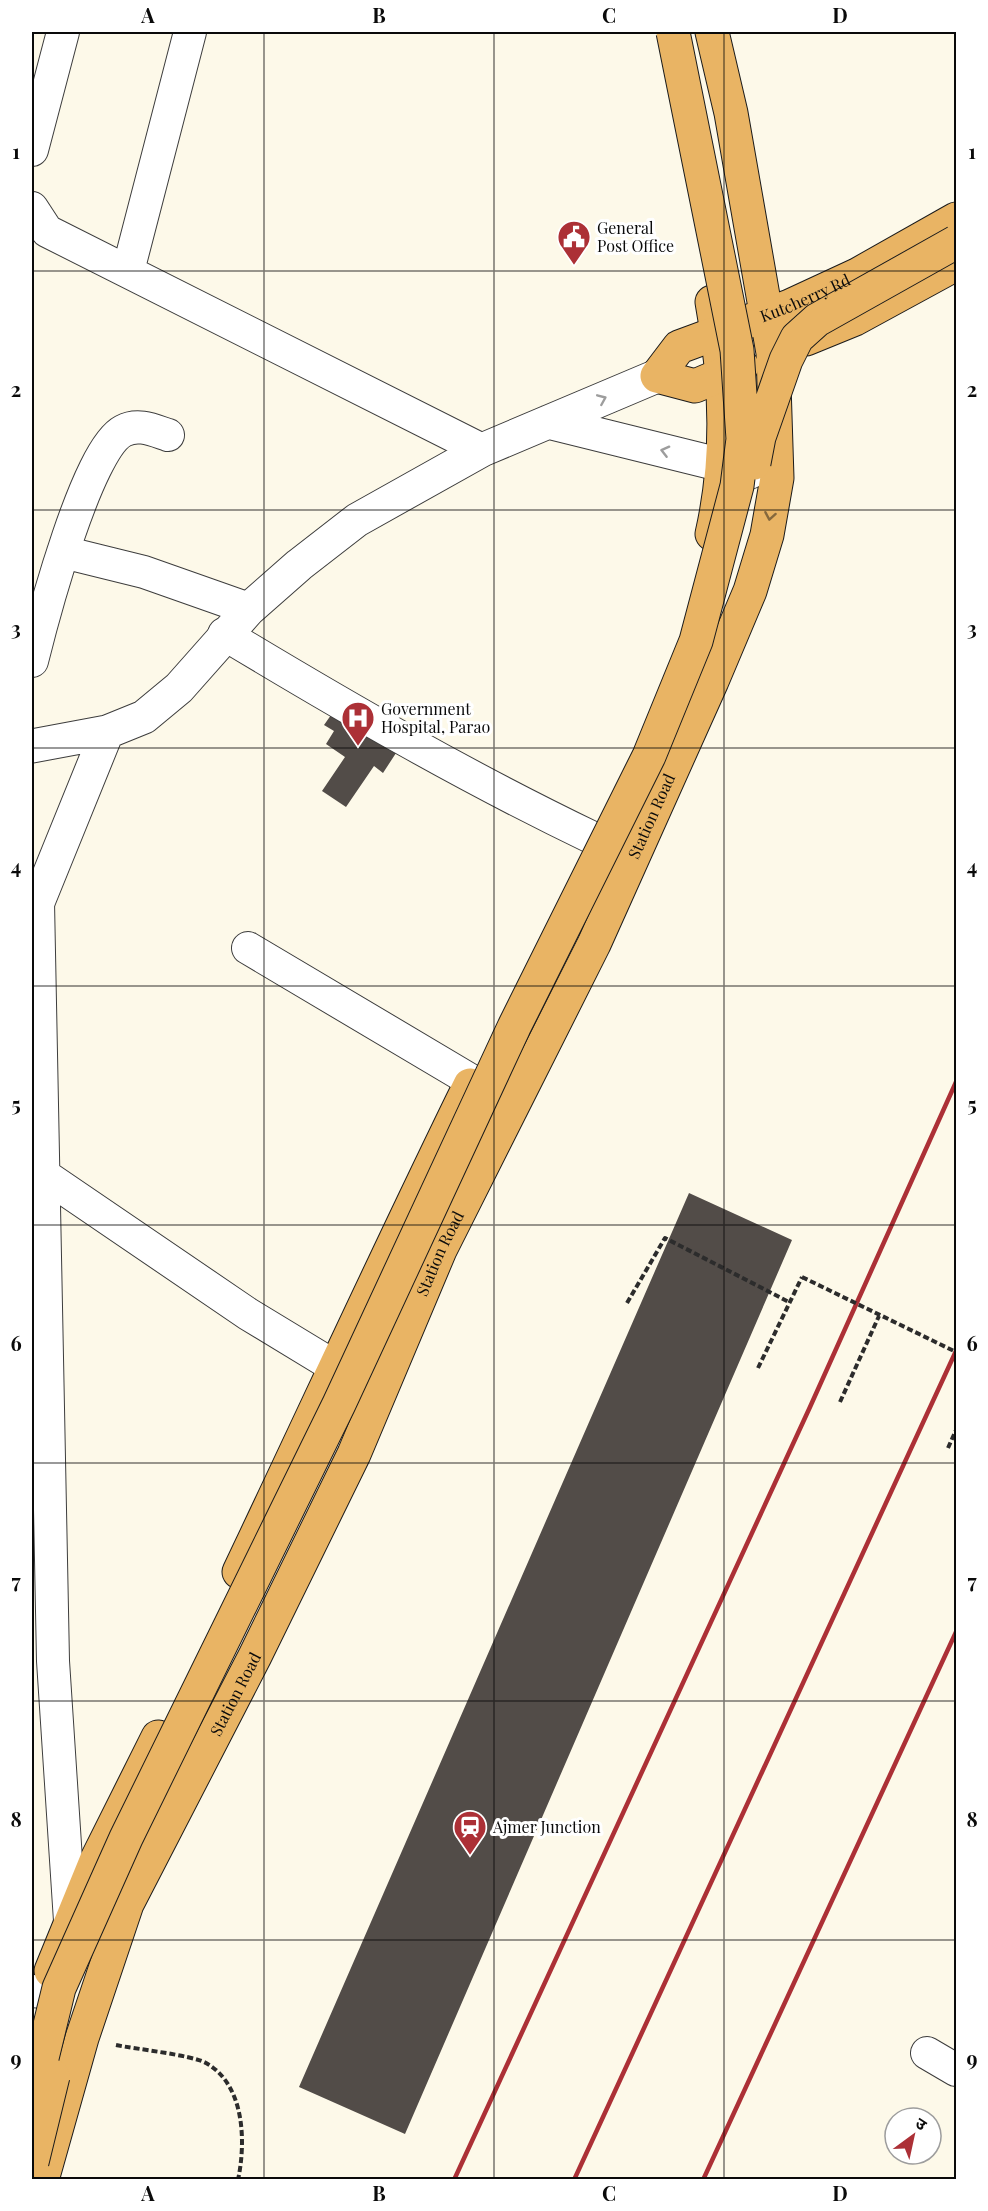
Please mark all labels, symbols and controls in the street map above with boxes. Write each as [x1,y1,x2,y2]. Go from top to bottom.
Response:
text: A [140,1,155,28]
text: B [372,1,386,28]
text: C [602,1,616,28]
text: D [832,1,848,28]
text: 1 [12,137,20,164]
text: 1 [968,137,976,164]
place label: General Post Office [597,217,674,256]
public building icon: General Post Office [556,219,592,266]
street label: Kutcherry Rd [757,269,853,326]
text: 2 [11,375,21,402]
text: 2 [967,375,977,402]
one-way arrow [596,394,607,406]
one-way arrow [660,445,670,458]
one-way arrow [765,511,777,521]
text: 3 [11,614,21,641]
text: 3 [967,614,977,641]
place label: Government Hospital, Parao [381,698,490,737]
hospital icon: Government Hospital, Parao [340,700,376,747]
street label: Station Road [623,770,679,862]
text: 4 [11,852,21,879]
text: 4 [967,852,977,879]
text: 5 [11,1090,21,1117]
text: 5 [967,1090,977,1117]
street label: Station Road [411,1207,468,1299]
text: 6 [10,1329,22,1356]
text: 6 [966,1329,978,1356]
text: 7 [11,1567,21,1594]
text: 7 [967,1567,977,1594]
street label: Station Road [205,1649,265,1739]
text: 8 [10,1805,22,1832]
text: 8 [966,1805,978,1832]
station icon: Ajmer Junction [452,1809,488,1856]
place label: Ajmer Junction [492,1816,601,1837]
text: 9 [10,2044,22,2071]
text: 9 [966,2044,978,2071]
north arrow [883,2106,943,2166]
text: उ [912,2112,932,2135]
text: A [140,2179,155,2206]
text: B [372,2179,386,2206]
text: C [602,2179,616,2206]
text: D [832,2179,848,2206]

